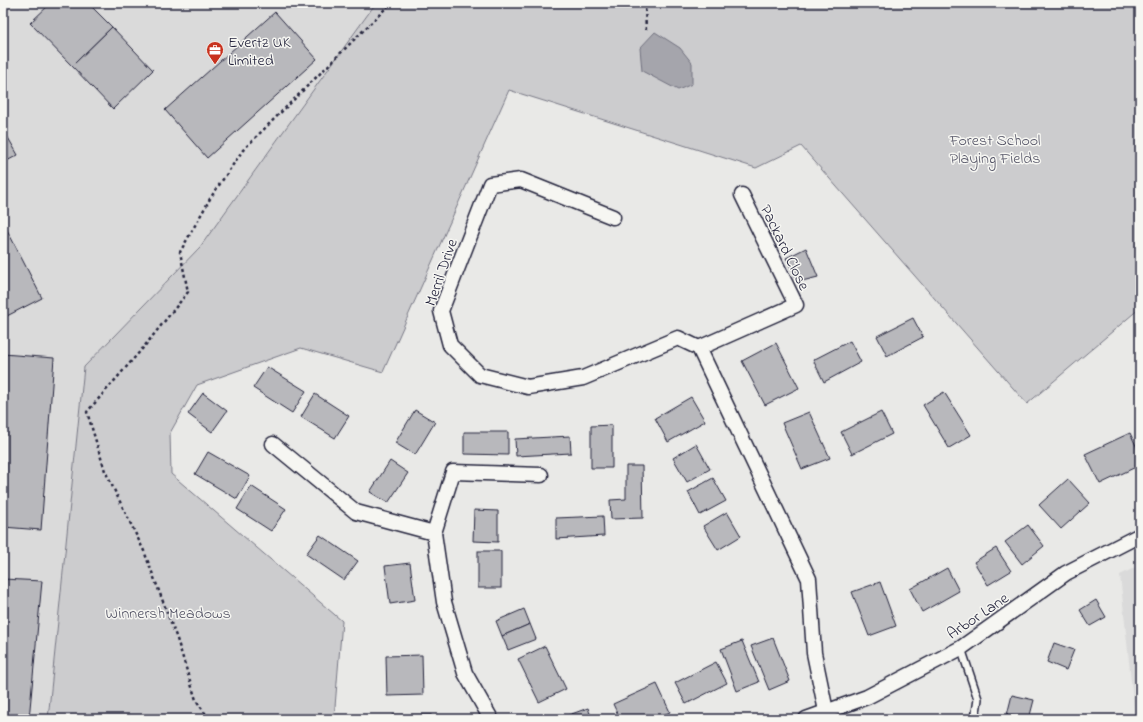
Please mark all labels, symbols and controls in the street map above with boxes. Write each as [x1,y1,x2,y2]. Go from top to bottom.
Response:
place label: Evertz UK Limited [228,31,291,73]
office icon: Evertz UK Limited [205,40,225,65]
park label: Forest School Playing Fields [949,129,1041,171]
street label: Packard Close [753,201,816,296]
street label: Merril Drive [419,235,465,310]
street label: Arbor Lane [942,587,1015,646]
park label: Winnersh Meadows [105,602,231,626]

